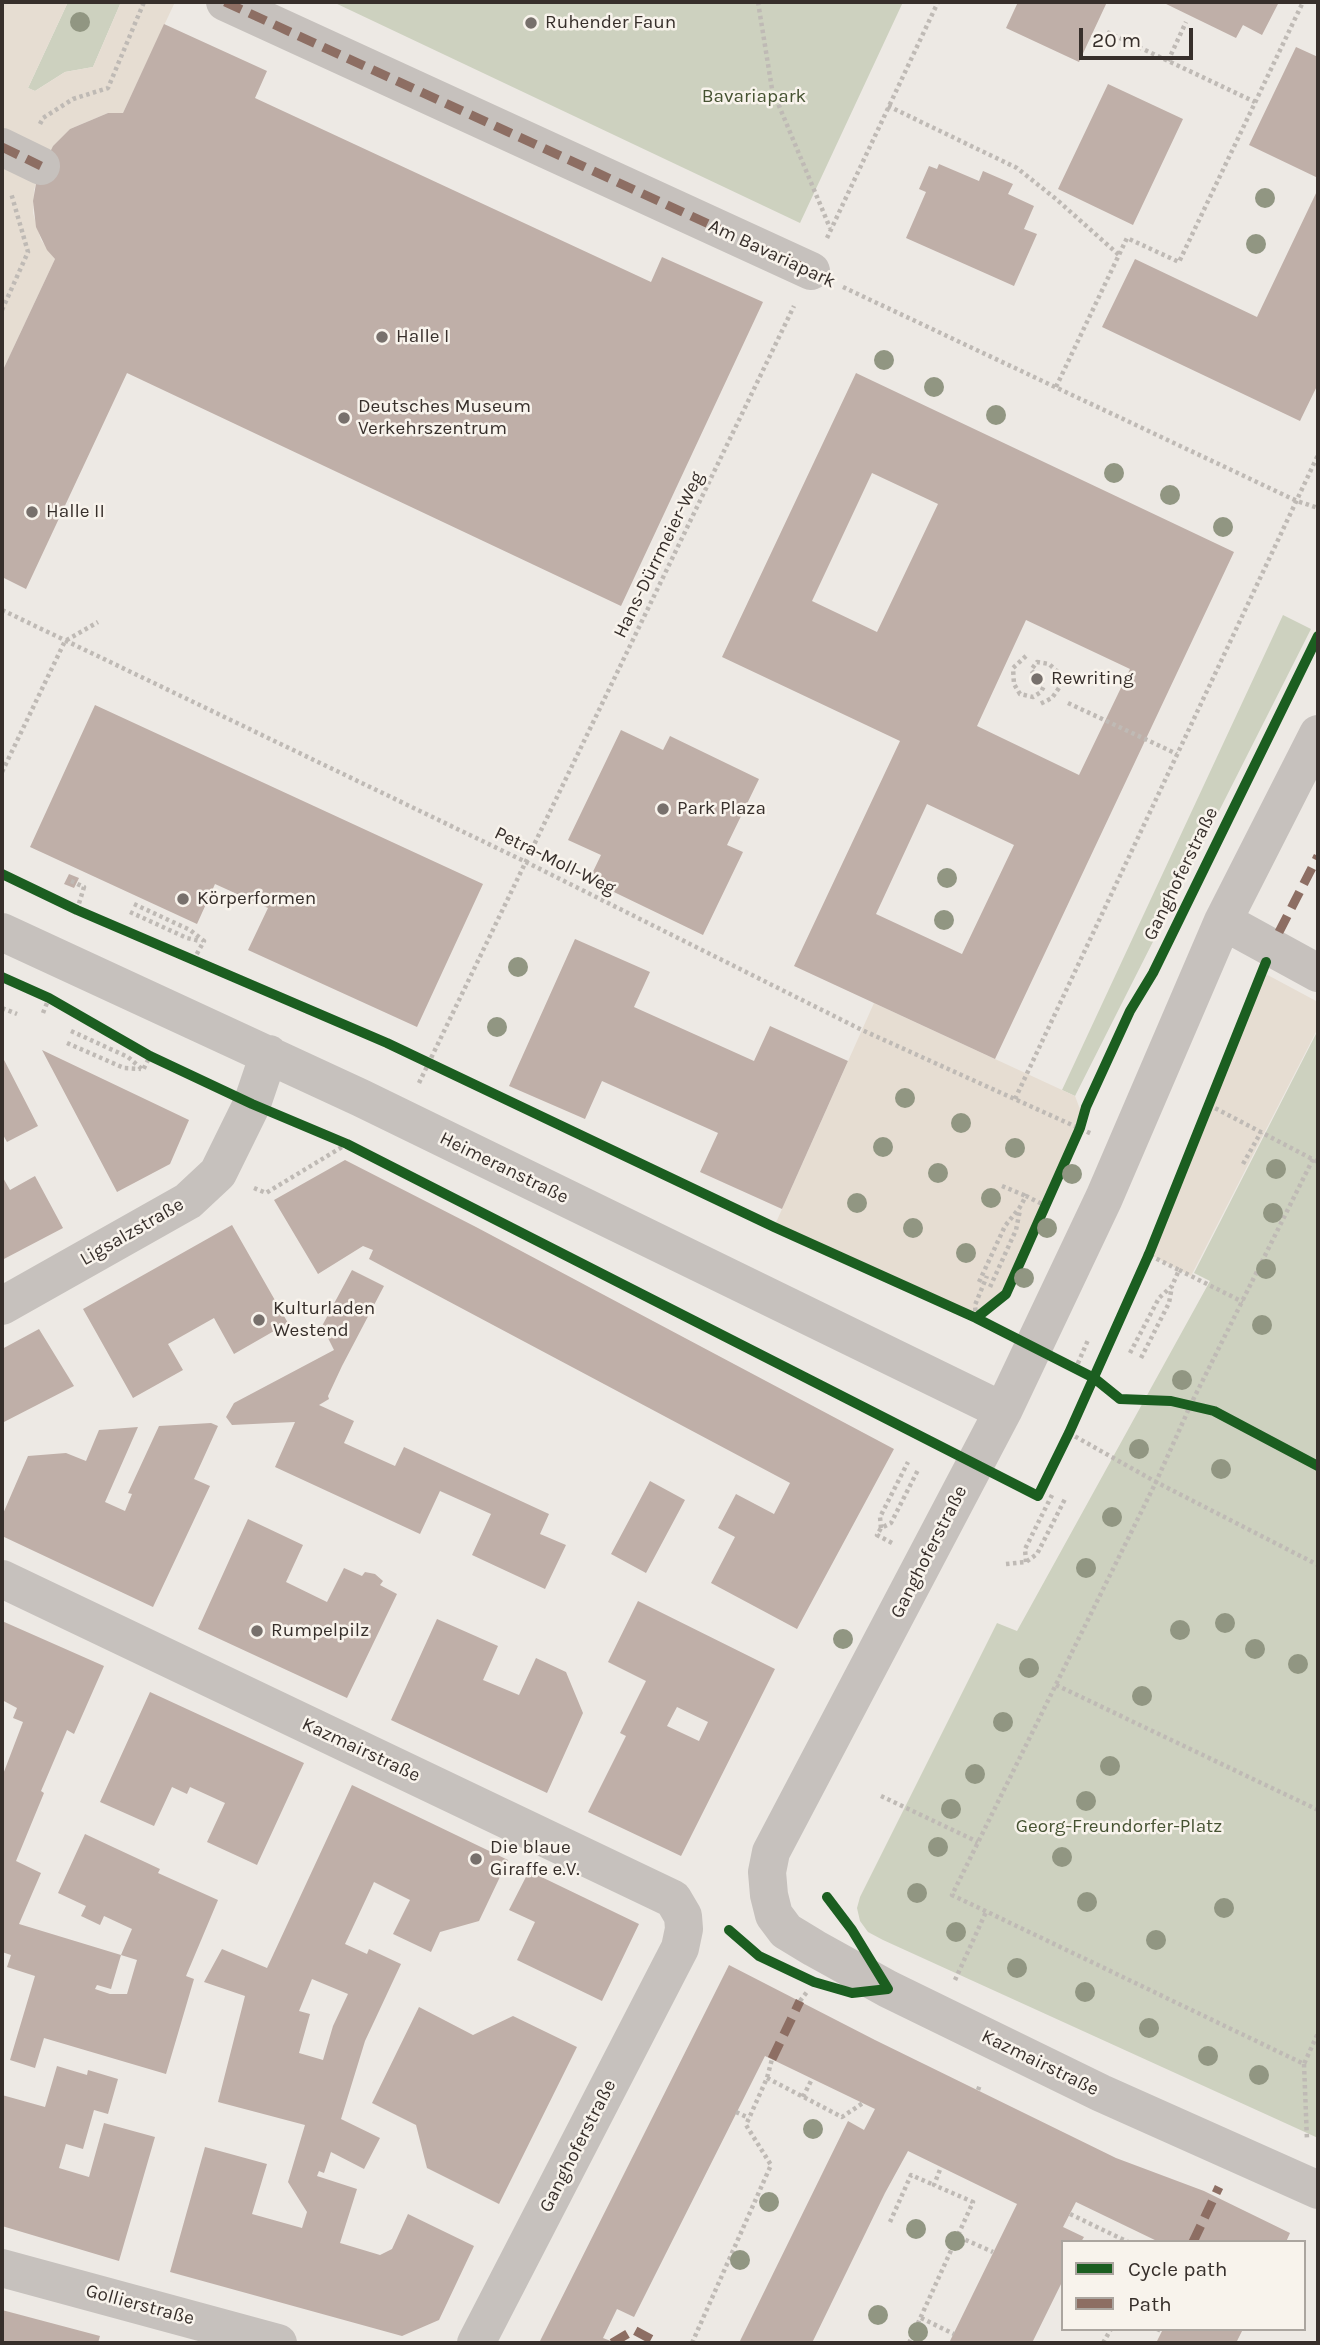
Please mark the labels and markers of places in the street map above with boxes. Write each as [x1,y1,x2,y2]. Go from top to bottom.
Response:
place label: Ruhender Faun [545,12,676,34]
marker: Ruhender Faun [523,15,539,31]
place label: Halle I [396,326,449,348]
marker: Halle I [374,329,390,345]
place label: Deutsches Museum Verkehrszentrum [358,396,531,440]
marker: Deutsches Museum Verkehrszentrum [336,410,352,426]
place label: Halle II [46,501,105,523]
marker: Halle II [24,504,40,520]
place label: Rewriting [1051,668,1134,690]
marker: Rewriting [1029,671,1045,687]
place label: Park Plaza [677,798,766,820]
marker: Park Plaza [655,801,671,817]
place label: Körperformen [197,888,316,910]
marker: Körperformen [175,891,191,907]
place label: Kulturladen Westend [273,1298,375,1342]
marker: Kulturladen Westend [251,1312,267,1328]
place label: Rumpelpilz [271,1620,369,1642]
marker: Rumpelpilz [249,1623,265,1639]
place label: Die blaue Giraffe e.V. [490,1837,580,1881]
marker: Die blaue Giraffe e.V. [468,1851,484,1867]

